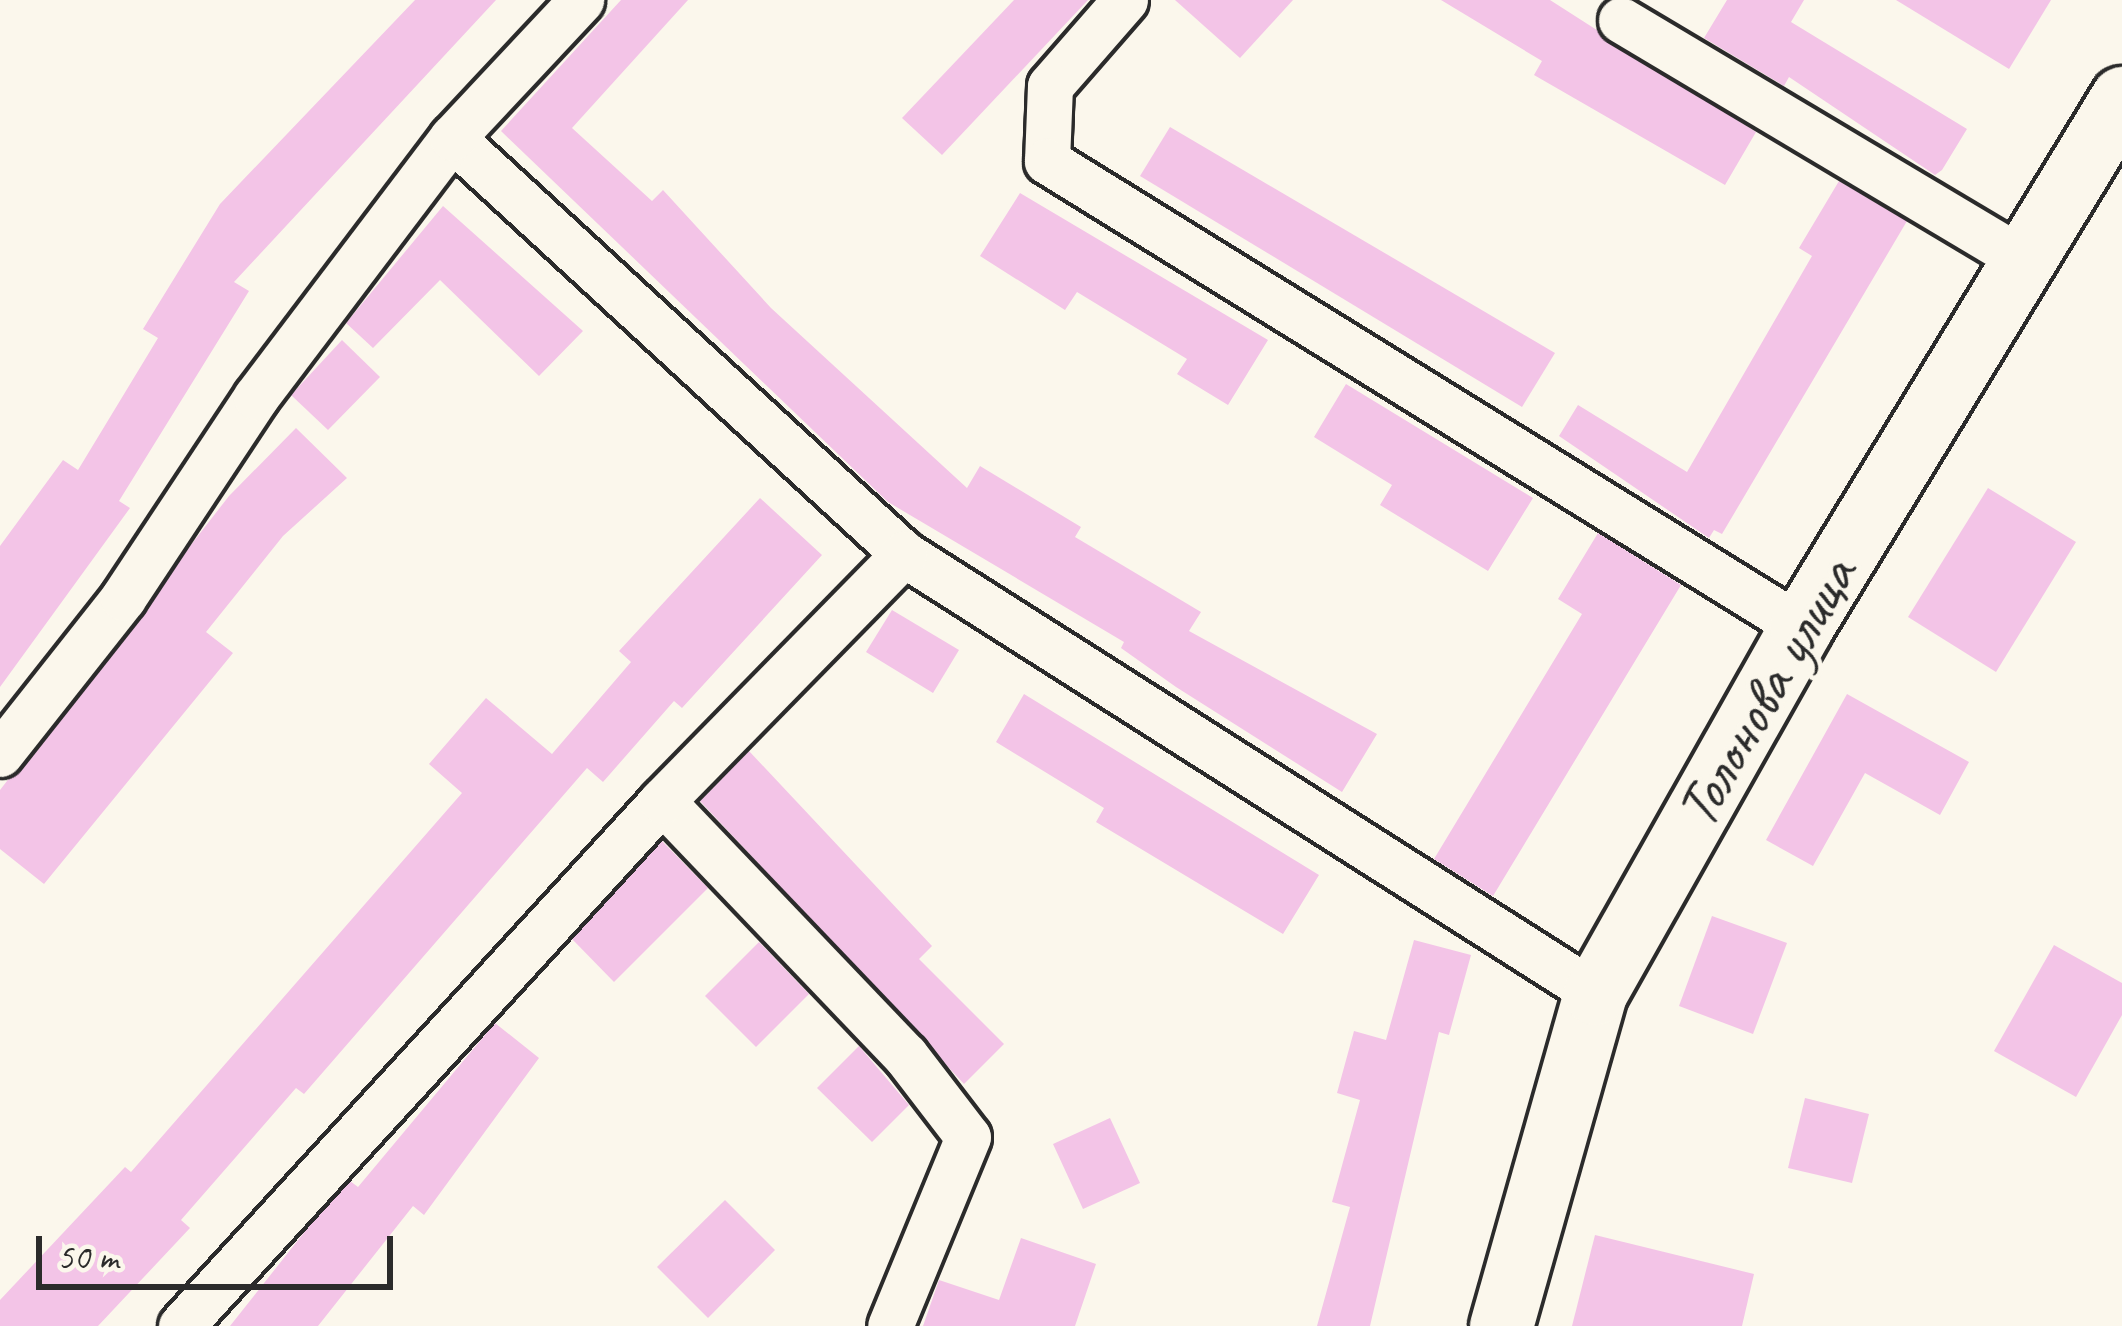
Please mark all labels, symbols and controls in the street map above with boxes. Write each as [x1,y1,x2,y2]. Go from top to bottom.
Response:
street label: Толонова улица [1659,543,1873,841]
scale bar [42,1212,399,1286]
text: 50 m [57,1234,118,1280]

